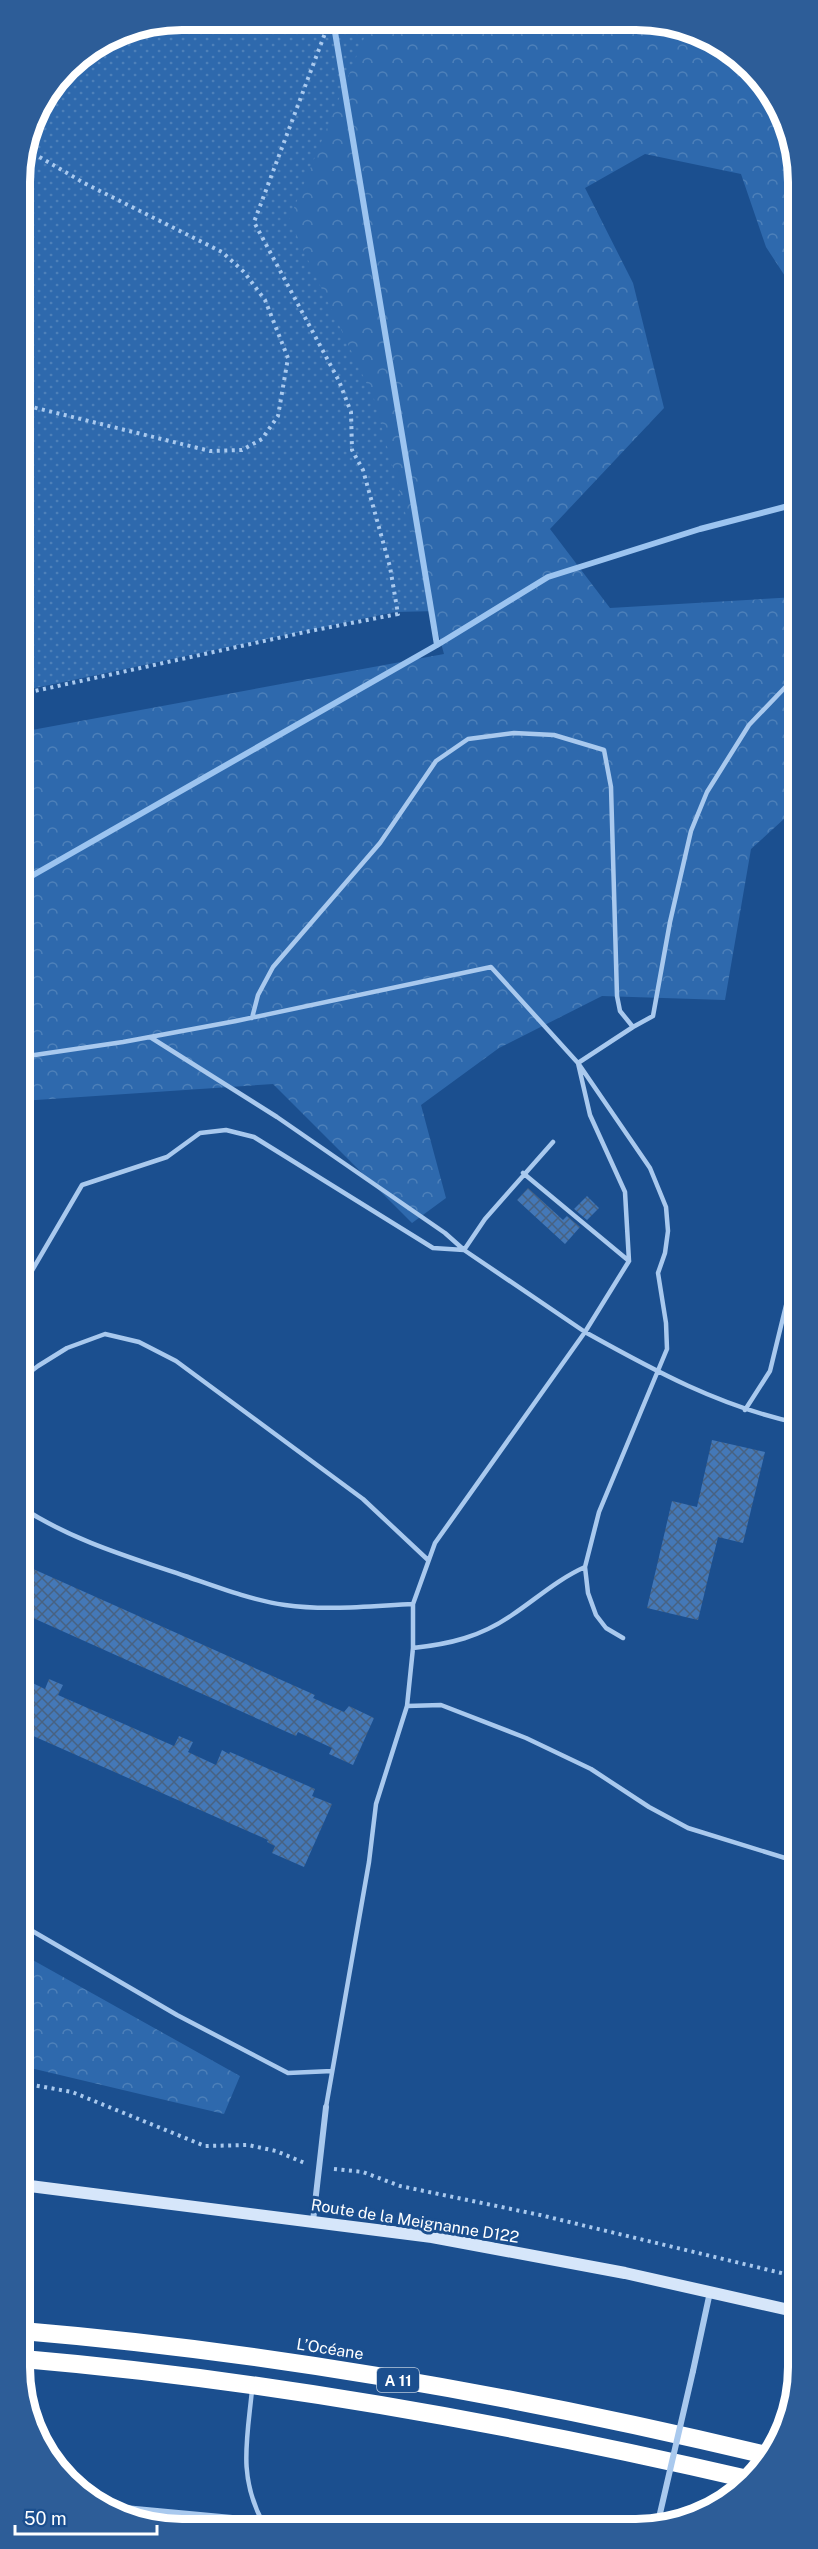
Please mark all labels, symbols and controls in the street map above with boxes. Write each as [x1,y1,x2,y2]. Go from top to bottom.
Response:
street label: Route de la Meignanne D122 [310,2195,520,2247]
street label: L’Océane [295,2334,365,2364]
road number: A 11 [377,2368,419,2392]
scale bar [15,2498,158,2536]
text: 50 m [24,2508,67,2529]

